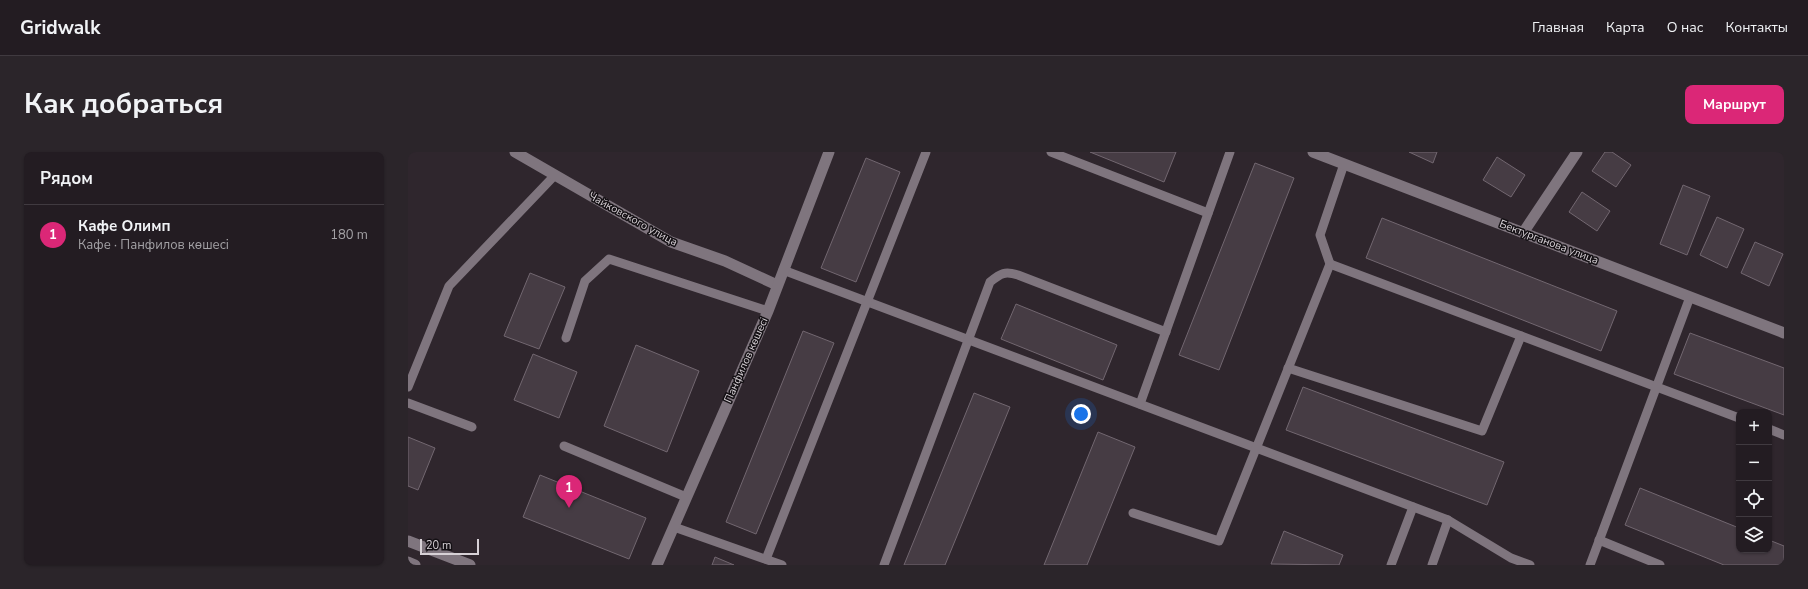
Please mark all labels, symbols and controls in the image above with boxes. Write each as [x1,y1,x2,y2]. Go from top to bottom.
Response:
text: Gridwalk [20,15,100,41]
text: Главная [1532,18,1584,37]
text: Карта [1606,18,1645,37]
text: О нас [1667,18,1703,37]
text: Контакты [1725,18,1788,37]
text: Как добраться [24,85,223,123]
button: Маршрут [1685,85,1784,124]
text: Рядом [40,167,93,190]
street label: Чайковского улица [586,188,680,250]
text: Кафе Олимп [78,216,171,236]
street label: Бектурганова улица [1497,216,1601,268]
text: 1 [49,226,57,244]
text: 180 m [330,226,368,244]
text: Кафе · Панфилов көшесі [78,236,229,254]
street label: Панфилов көшесі [720,315,772,405]
your location [1071,404,1091,424]
map controls [1736,409,1772,553]
button: + [1736,409,1772,445]
button: − [1736,445,1772,481]
pin: 1 [556,475,582,508]
button: locate [1736,481,1772,517]
button: layers [1736,517,1772,553]
scale bar [420,537,479,556]
text: 20 m [426,538,451,553]

